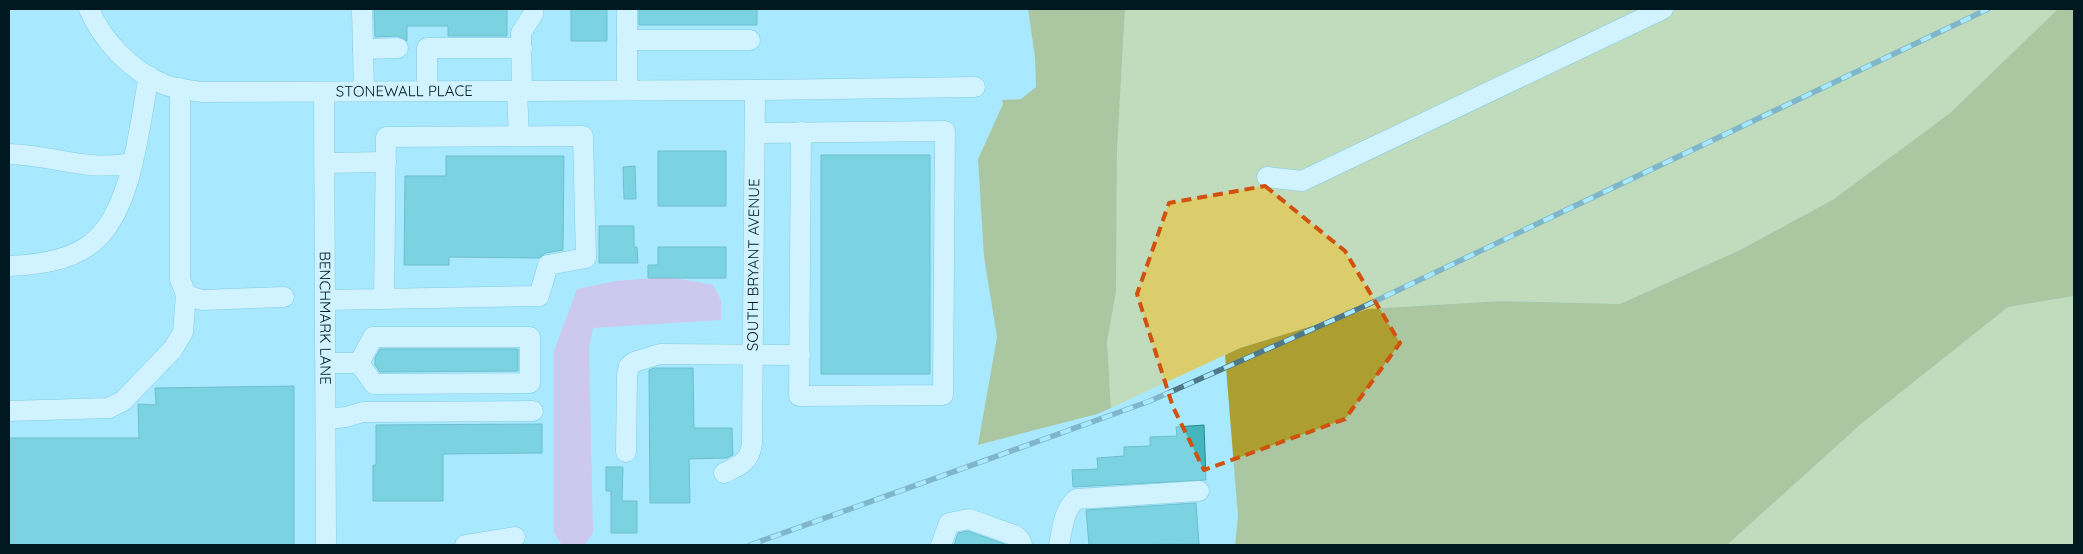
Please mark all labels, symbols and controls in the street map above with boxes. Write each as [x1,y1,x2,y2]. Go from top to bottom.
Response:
street label: STONEWALL PLACE [336,81,473,101]
street label: SOUTH BRYANT AVENUE [743,178,763,351]
street label: BENCHMARK LANE [316,251,335,385]

